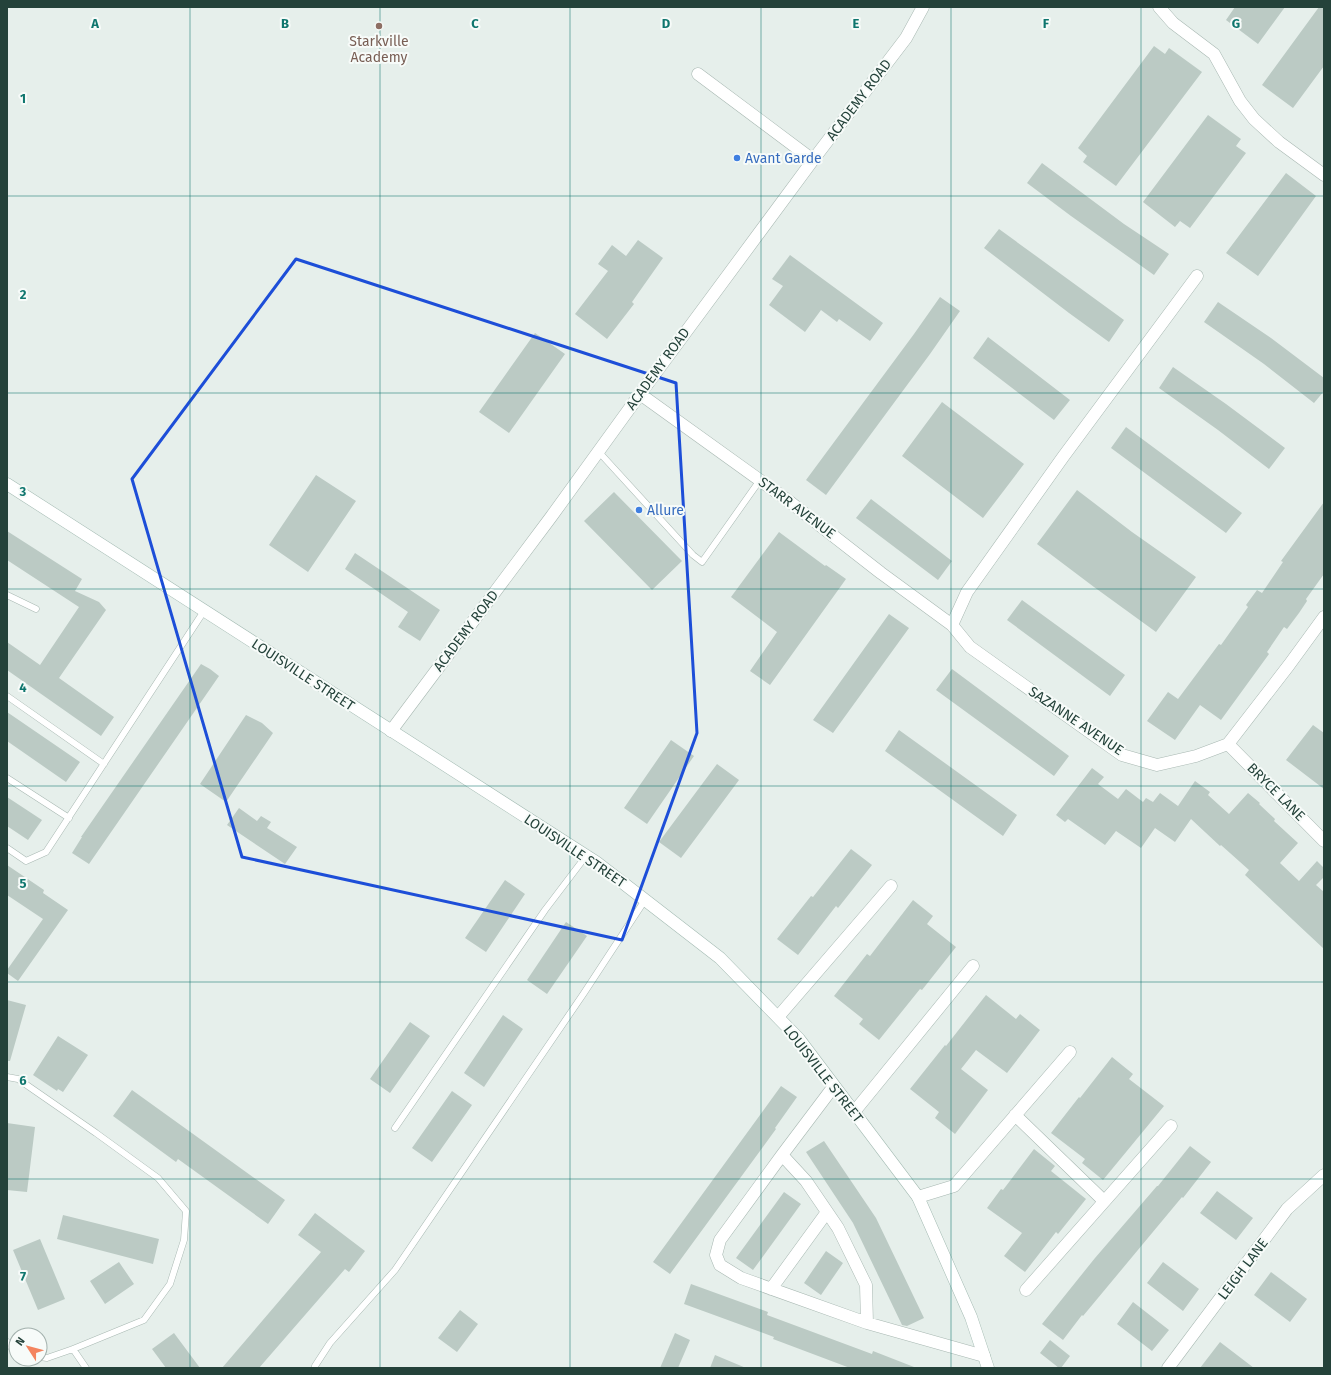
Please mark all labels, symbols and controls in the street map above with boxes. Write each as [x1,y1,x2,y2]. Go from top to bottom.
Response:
text: A [90,16,99,31]
text: B [281,16,289,31]
text: C [471,16,479,31]
text: D [662,16,671,31]
text: E [853,16,860,31]
text: F [1043,16,1050,31]
text: G [1232,16,1240,31]
marker: Starkville Academy [374,21,384,31]
place label: Starkville Academy [349,33,409,66]
street label: ACADEMY ROAD [823,56,895,144]
text: 1 [20,91,26,106]
place label: Avant Garde [745,150,822,167]
marker: Avant Garde [732,153,742,163]
text: 2 [20,287,27,302]
street label: ACADEMY ROAD [623,325,693,413]
street label: STARR AVENUE [755,474,839,542]
text: 3 [19,484,27,499]
place label: Allure [647,502,684,519]
marker: Allure [634,505,644,515]
street label: ACADEMY ROAD [430,587,502,675]
street label: LOUISVILLE STREET [248,635,358,715]
text: 4 [19,680,27,695]
street label: SAZANNE AVENUE [1025,683,1127,759]
street label: BRYCE LANE [1243,759,1309,825]
street label: LOUISVILLE STREET [521,811,630,892]
text: 5 [20,876,27,891]
street label: LOUISVILLE STREET [780,1022,867,1127]
text: 6 [19,1073,27,1088]
street label: LEIGH LANE [1214,1235,1272,1303]
text: 7 [20,1269,26,1284]
north arrow [8,1327,48,1367]
text: N [13,1335,28,1348]

